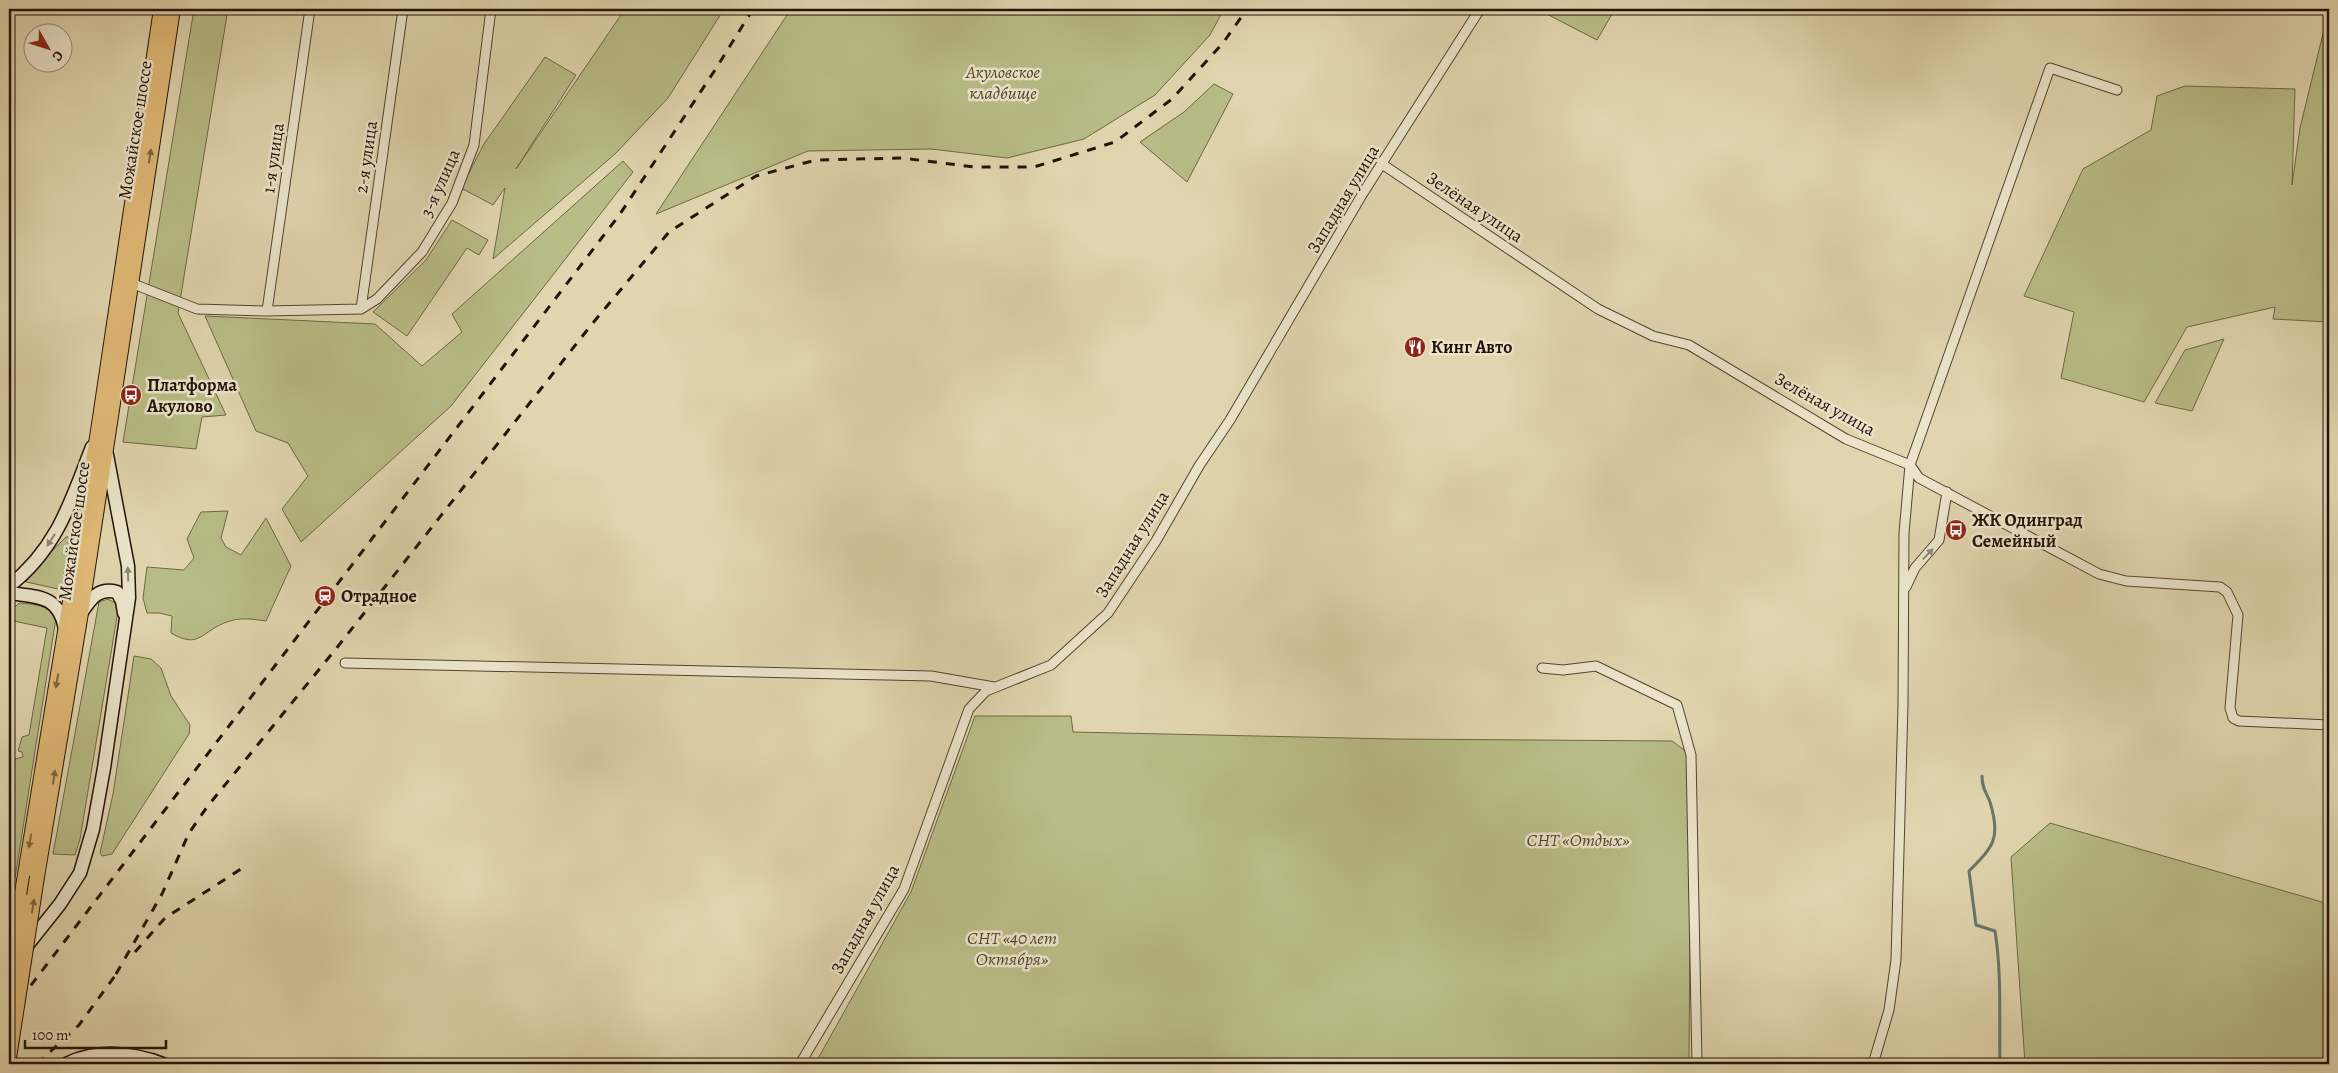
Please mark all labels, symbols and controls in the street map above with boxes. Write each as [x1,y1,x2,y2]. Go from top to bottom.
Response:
north arrow [22,22,72,72]
text: С [47,47,68,65]
street label: Можайское шоссе [112,59,158,201]
park label: Акуловское кладбище [965,60,1041,105]
street label: 2-я улица [349,118,383,195]
street label: 1-я улица [256,121,290,195]
street label: Западная улица [1301,140,1385,258]
street label: 3-я улица [414,145,466,221]
one-way arrow [146,148,154,164]
street label: Зелёная улица [1422,166,1529,249]
restaurant icon: Кинг Авто [1403,335,1427,359]
place label: Кинг Авто [1431,335,1512,359]
street label: Зелёная улица [1770,366,1880,442]
place label: Платформа Акулово [146,373,238,418]
bus stop icon: Платформа Акулово [119,383,143,407]
street label: Можайское шоссе [52,460,96,602]
street label: Западная улица [1089,485,1175,602]
place label: ЖК Одинград Семейный [1972,508,2083,553]
bus stop icon: ЖК Одинград Семейный [1944,518,1968,542]
one-way arrow [47,533,56,546]
one-way arrow [1922,548,1934,560]
one-way arrow [124,566,132,582]
station icon: Отрадное [313,584,337,608]
place label: Отрадное [341,584,417,608]
one-way arrow [53,673,61,689]
one-way arrow [50,769,58,785]
park label: СНТ «Отдых» [1526,828,1630,852]
one-way arrow [26,834,34,850]
street label: Западная улица [825,859,905,978]
one-way arrow [29,898,37,914]
park label: СНТ «40 лет Октября» [967,926,1057,971]
scale bar [25,1018,166,1050]
text: 100 m [32,1025,69,1045]

